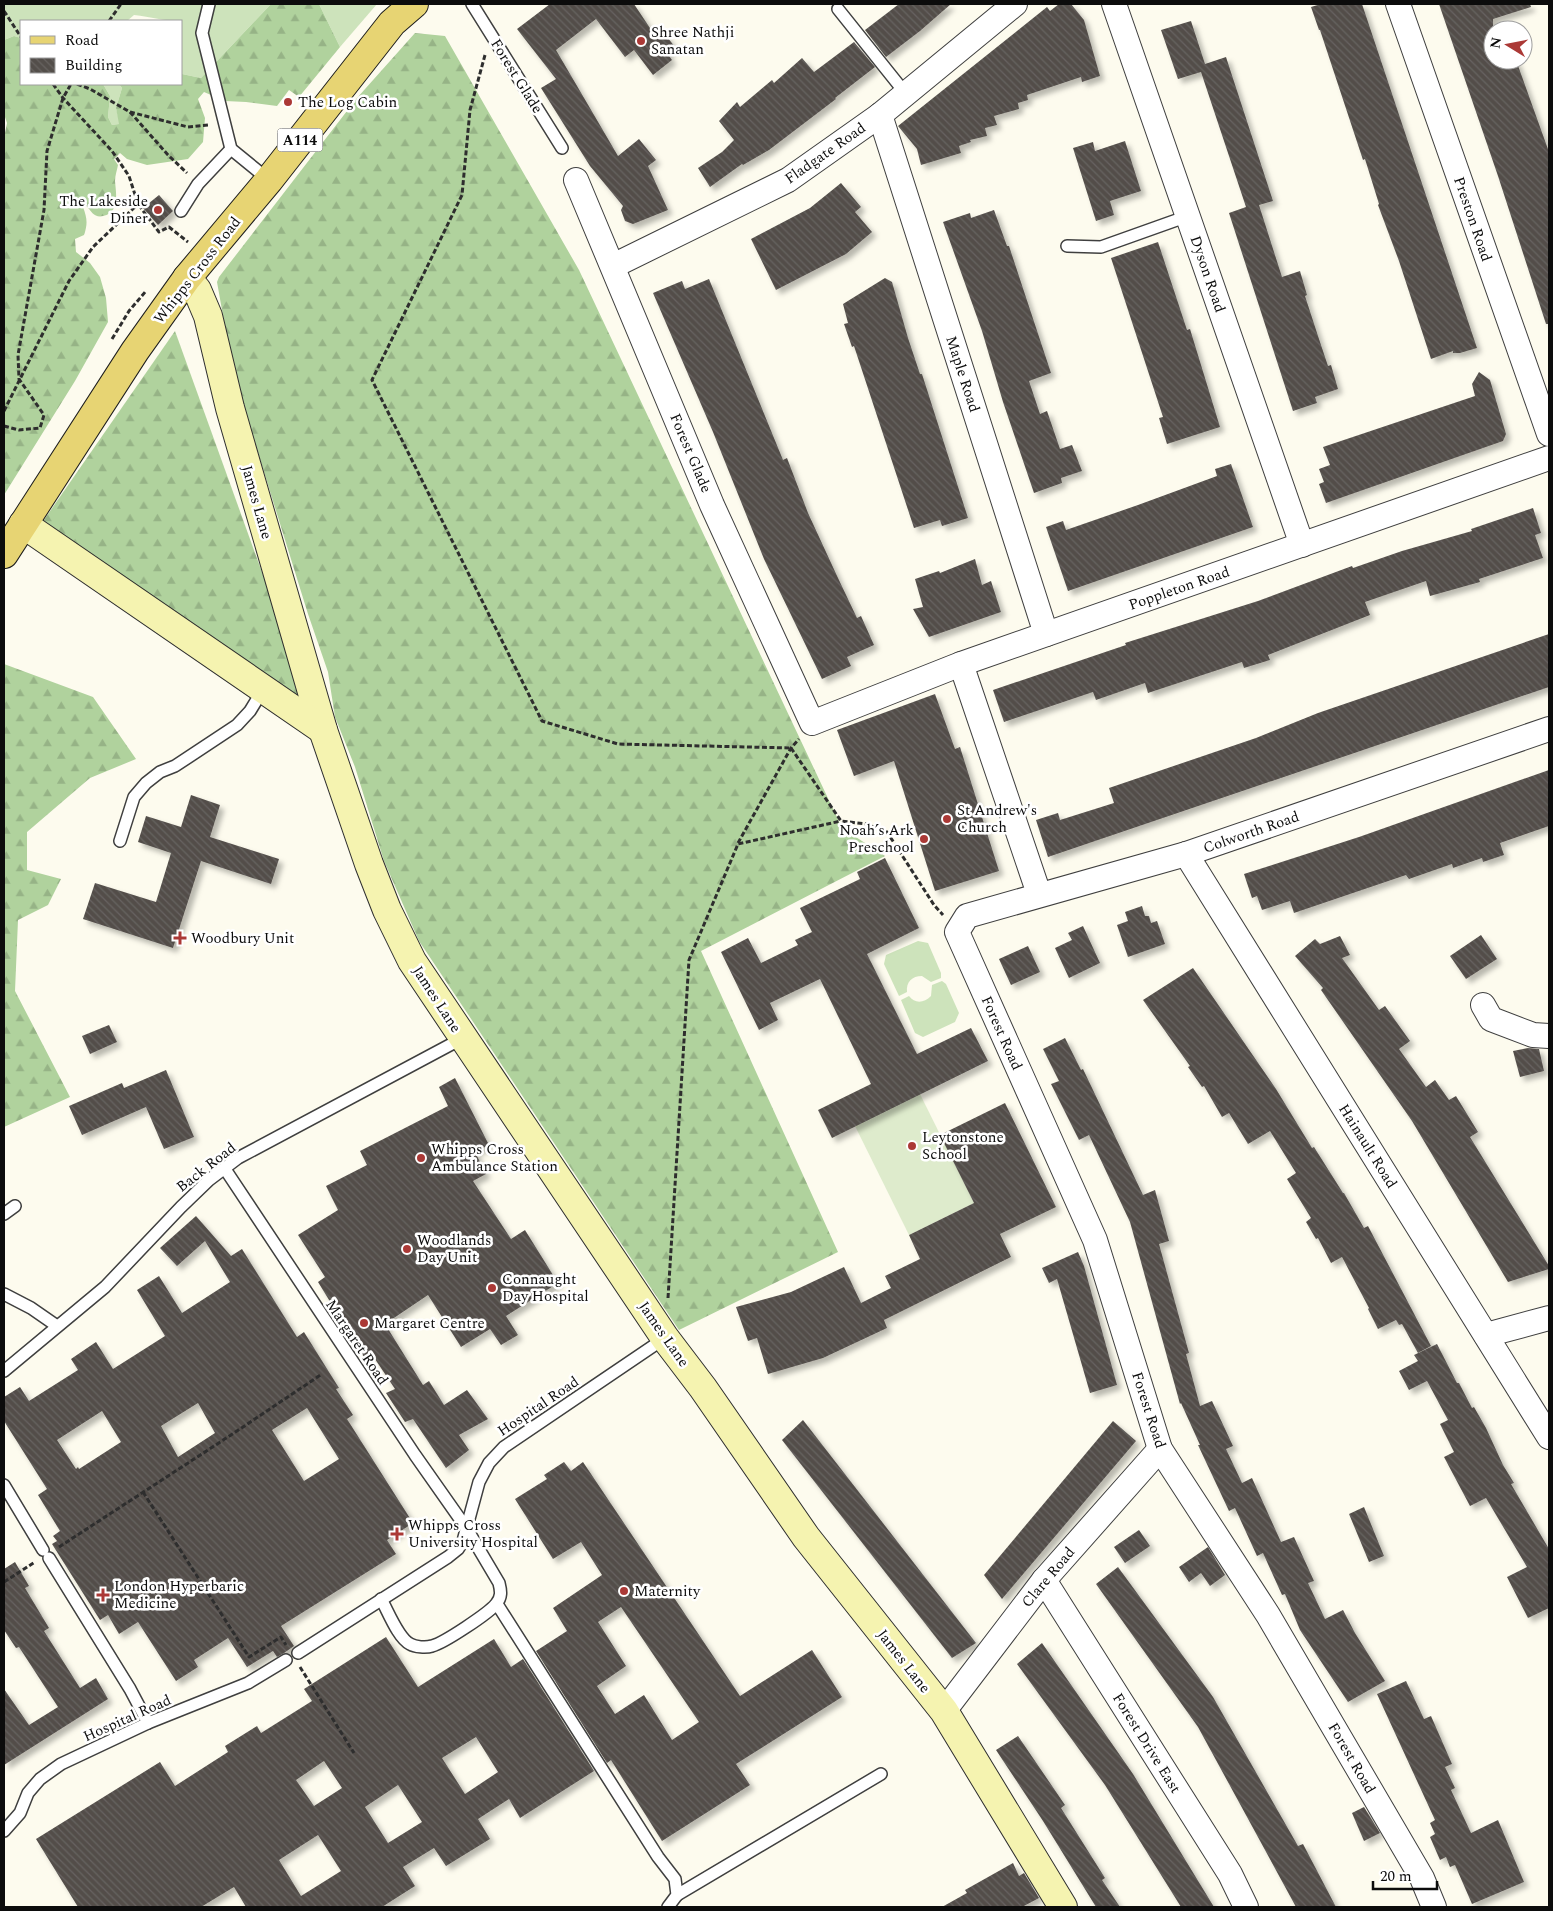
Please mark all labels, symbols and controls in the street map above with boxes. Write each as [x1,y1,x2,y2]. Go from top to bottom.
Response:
legend [20,20,182,85]
north arrow [1483,20,1533,70]
place label: Shree Nathji Sanatan [651,21,734,61]
text: Road [65,29,99,52]
street label: Forest Glade [484,34,549,118]
marker: Shree Nathji Sanatan [635,35,647,47]
text: N [1484,35,1507,50]
text: Building [65,54,122,77]
place label: The Log Cabin [298,91,398,114]
marker: The Log Cabin [282,96,294,108]
street label: Fladgate Road [780,117,871,190]
road number: A114 [278,128,322,152]
street label: Preston Road [1447,173,1498,265]
place label: The Lakeside Diner [59,190,148,230]
marker: The Lakeside Diner [152,204,164,216]
street label: Whipps Cross Road [148,212,247,329]
street label: Dyson Road [1184,233,1231,316]
street label: Maple Road [939,333,986,415]
street label: Forest Glade [663,410,718,497]
street label: James Lane [235,462,278,542]
street label: Poppleton Road [1125,560,1233,617]
place label: St Andrew's Church [957,799,1037,839]
street label: Colworth Road [1200,805,1302,860]
marker: St Andrew's Church [941,813,953,825]
place label: Noah’s Ark Preschool [839,819,914,859]
marker: Noah’s Ark Preschool [918,833,930,845]
place label: Woodbury Unit [191,927,294,950]
marker: Woodbury Unit [173,931,187,945]
street label: James Lane [406,961,467,1037]
street label: Forest Road [975,992,1028,1074]
street label: Hainault Road [1332,1100,1403,1193]
place label: Leytonstone School [922,1126,1004,1166]
street label: Back Road [172,1137,241,1198]
place label: Whipps Cross Ambulance Station [431,1138,558,1178]
marker: Leytonstone School [906,1140,918,1152]
marker: Whipps Cross Ambulance Station [415,1152,427,1164]
place label: Woodlands Day Unit [417,1229,492,1269]
marker: Woodlands Day Unit [401,1243,413,1255]
place label: Connaught Day Hospital [502,1268,589,1308]
marker: Connaught Day Hospital [486,1282,498,1294]
street label: Margaret Road [319,1295,394,1390]
street label: James Lane [632,1297,695,1372]
place label: Margaret Centre [374,1312,485,1335]
marker: Margaret Centre [358,1317,370,1329]
street label: Forest Road [1125,1369,1172,1451]
street label: Hospital Road [493,1370,584,1442]
place label: Whipps Cross University Hospital [408,1514,538,1554]
marker: Whipps Cross University Hospital [390,1527,404,1541]
street label: Clare Road [1016,1542,1081,1613]
place label: London Hyperbaric Medicine [114,1575,244,1615]
place label: Maternity [634,1580,701,1603]
marker: Maternity [618,1585,630,1597]
marker: London Hyperbaric Medicine [96,1588,110,1602]
street label: James Lane [871,1624,936,1698]
street label: Hospital Road [79,1689,175,1748]
street label: Forest Drive East [1106,1689,1187,1798]
street label: Forest Road [1322,1718,1381,1798]
scale bar [1373,1858,1437,1890]
text: 20 m [1380,1865,1412,1888]

